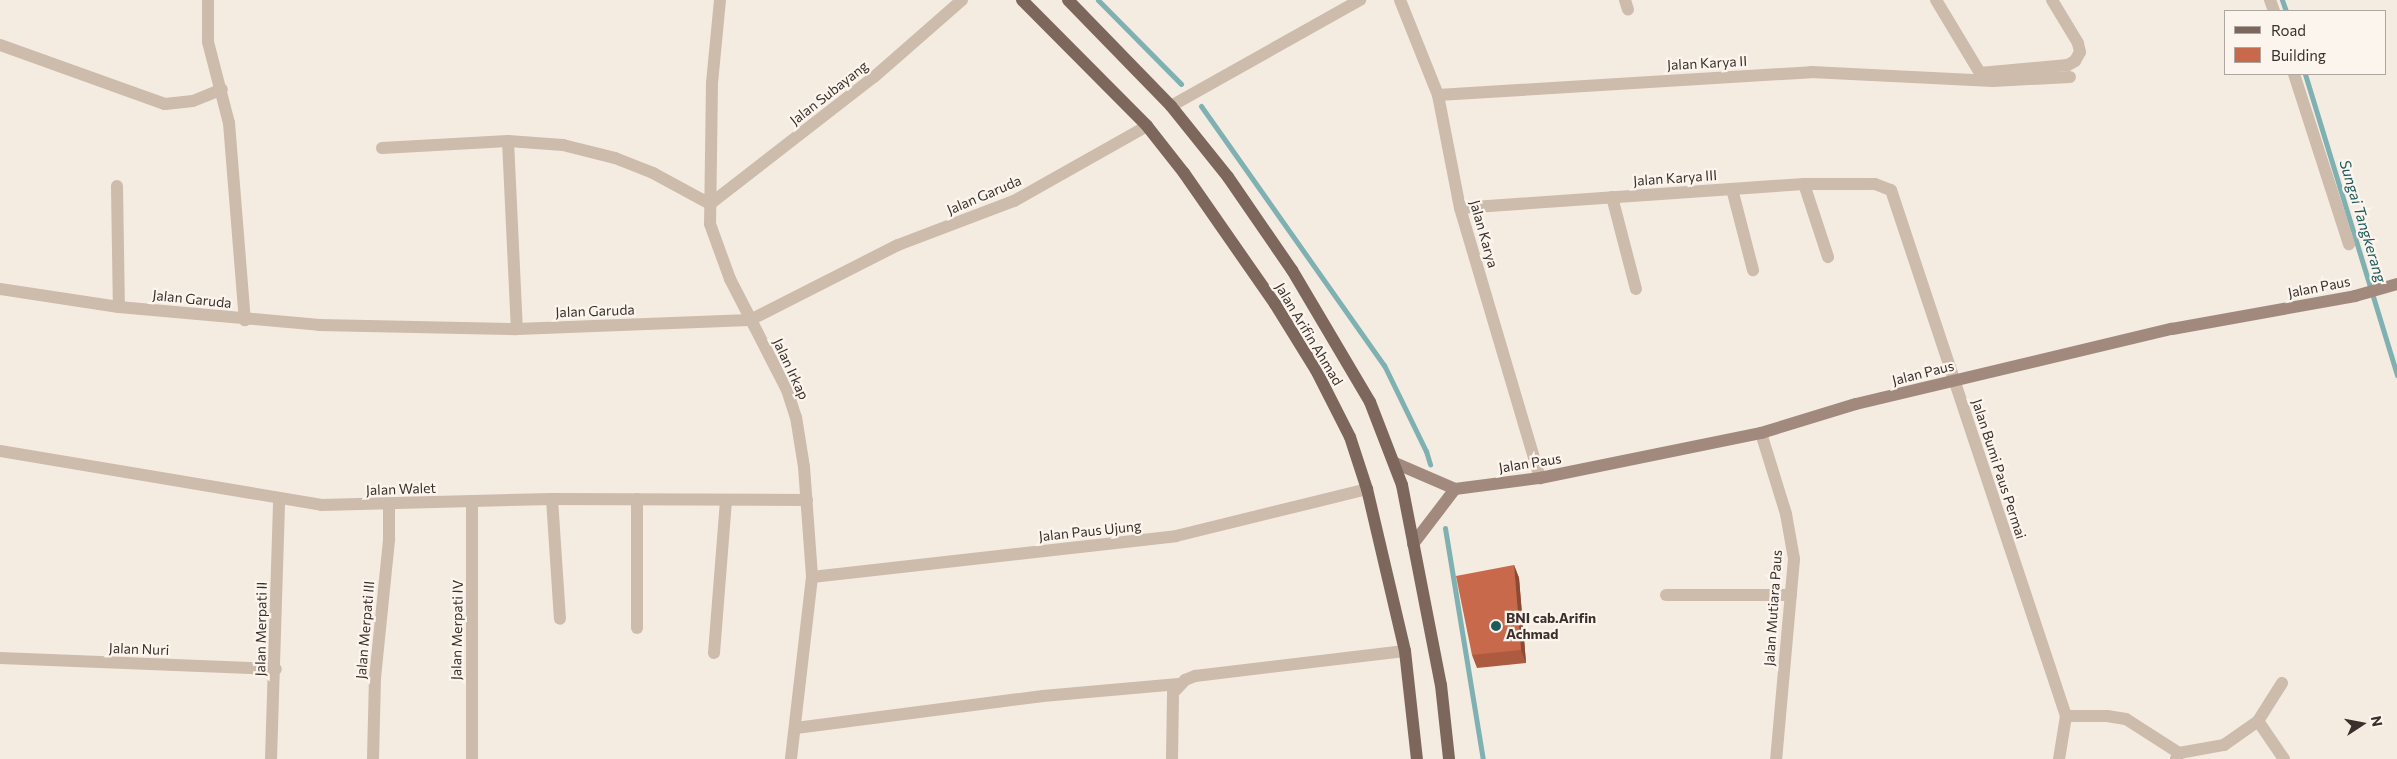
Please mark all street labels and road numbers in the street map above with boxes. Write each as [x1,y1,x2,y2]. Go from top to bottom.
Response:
street label: Jalan Karya II [1667,53,1747,73]
street label: Jalan Subayang [787,57,871,129]
street label: Jalan Karya III [1632,167,1718,189]
street label: Jalan Garuda [944,172,1024,218]
street label: Jalan Karya [1466,198,1502,270]
street label: Jalan Paus [2286,273,2352,301]
street label: Jalan Arifin Ahmad [1272,280,1346,388]
street label: Jalan Garuda [152,286,232,312]
street label: Jalan Garuda [555,301,635,321]
street label: Jalan Irkap [770,336,812,402]
street label: Jalan Paus [1890,357,1956,389]
street label: Jalan Bumi Paus Permai [1968,397,2030,541]
street label: Jalan Paus [1497,450,1563,476]
street label: Jalan Walet [366,479,436,499]
street label: Jalan Paus Ujung [1038,517,1142,545]
street label: Jalan Mutiara Paus [1761,549,1785,667]
street label: Jalan Merpati III [352,580,378,680]
street label: Jalan Merpati IV [448,580,466,680]
street label: Jalan Merpati II [252,581,270,677]
street label: Jalan Nuri [108,640,170,658]

